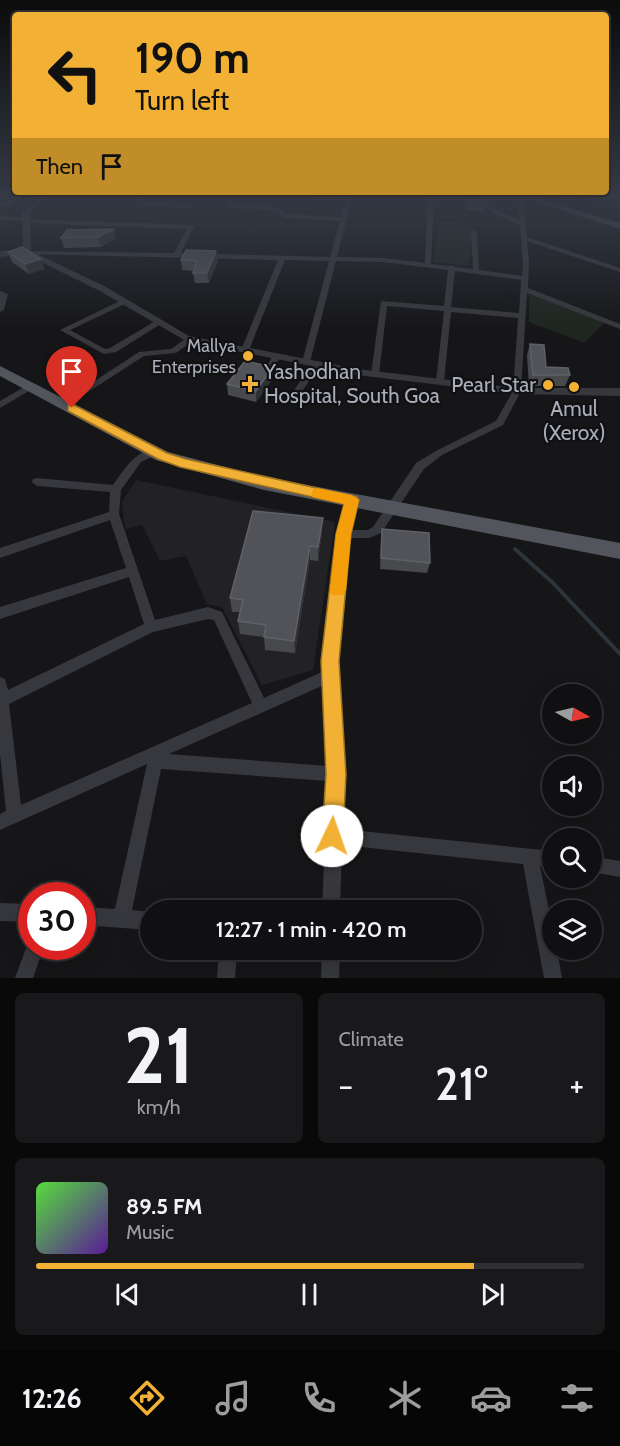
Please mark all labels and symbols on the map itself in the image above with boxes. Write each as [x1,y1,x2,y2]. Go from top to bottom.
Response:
place label: Mallya Enterprises [152,335,236,378]
pin [46,346,97,408]
marker: Mallya Enterprises [241,349,255,363]
place label: Yashodhan Hospital, South Goa [263,359,440,408]
place label: Pearl Star [451,372,536,397]
marker: Yashodhan Hospital, South Goa [241,375,259,393]
marker: Pearl Star [541,378,555,392]
marker: Amul (Xerox) [567,380,581,394]
place label: Amul (Xerox) [542,396,606,445]
north arrow [542,684,602,744]
position arrow [300,804,364,868]
speed limit sign: 30 [18,882,96,960]

